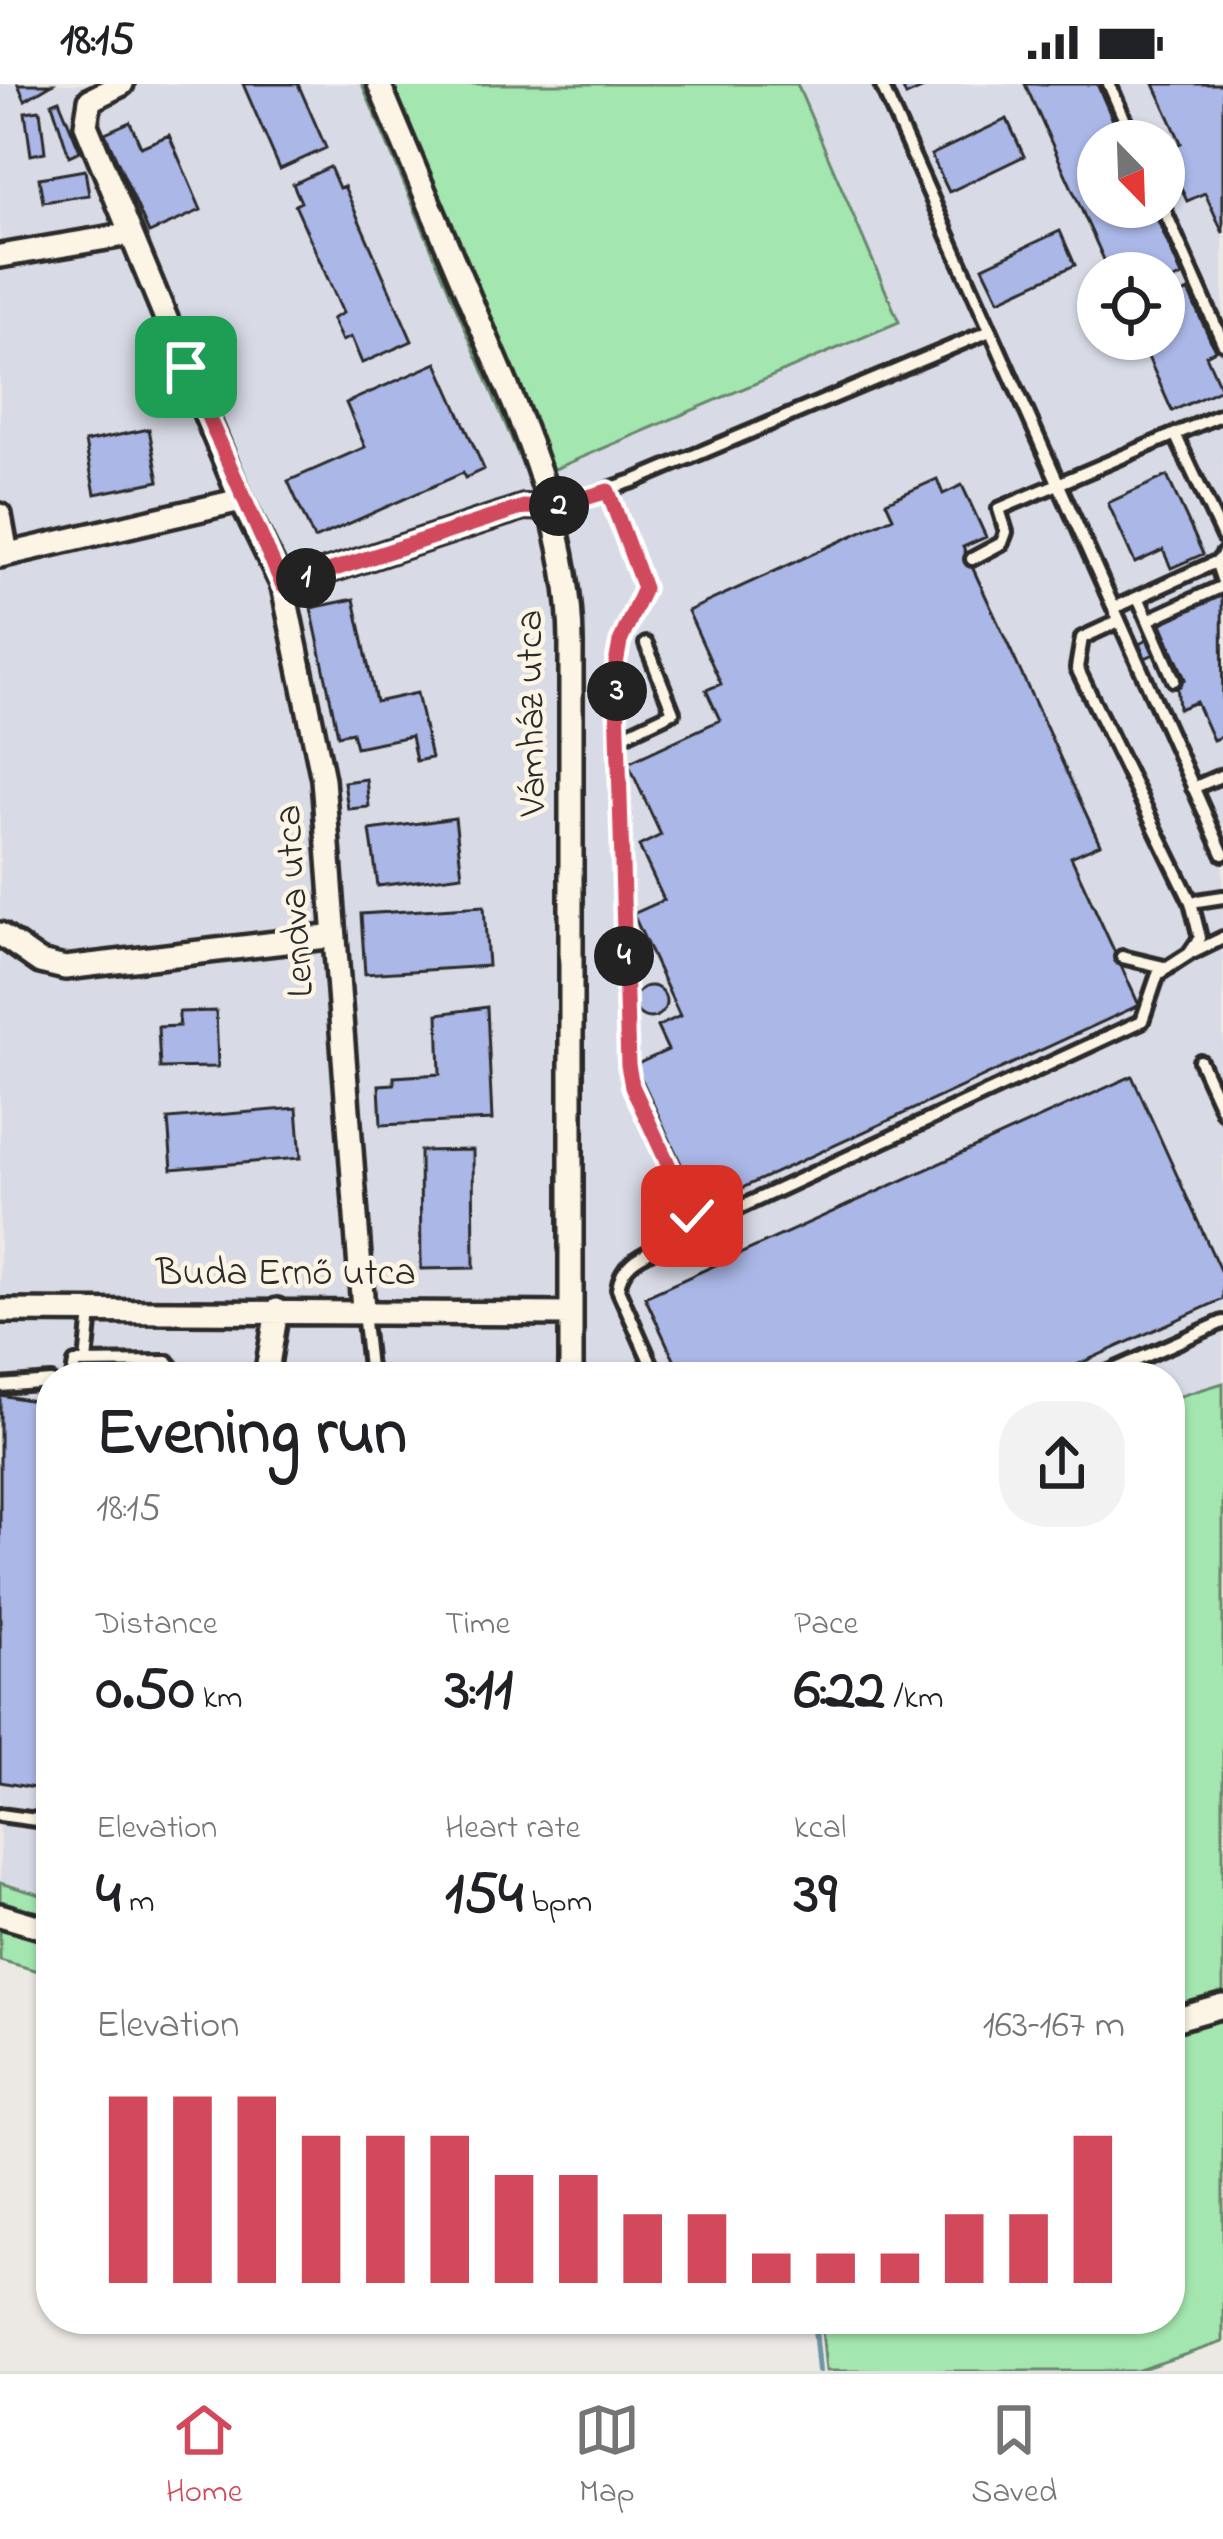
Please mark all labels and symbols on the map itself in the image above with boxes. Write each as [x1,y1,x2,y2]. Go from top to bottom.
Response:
north arrow [1077,120,1185,228]
pin [135,316,237,418]
pin: 2 [529,476,589,536]
pin: 1 [276,548,336,608]
street label: Vámház utca [503,609,563,818]
pin: 3 [587,661,647,721]
street label: Lendva utca [261,803,331,999]
pin: 4 [594,926,654,986]
pin [641,1165,743,1267]
street label: Buda Ernő utca [155,1246,416,1303]

